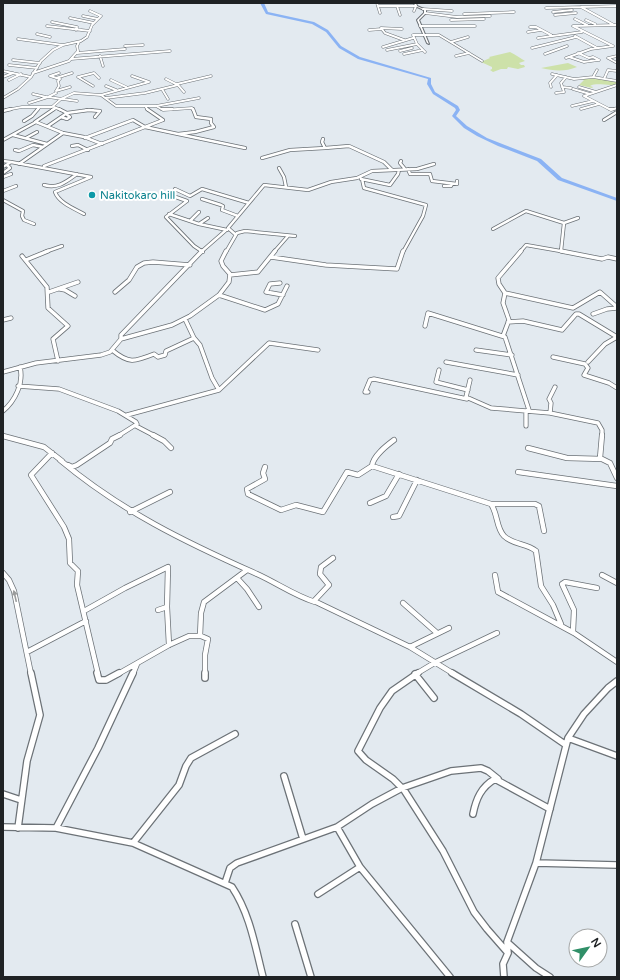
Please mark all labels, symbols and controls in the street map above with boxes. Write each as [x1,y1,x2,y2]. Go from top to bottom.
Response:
place label: Nakitokaro hill [100,189,175,202]
marker: Nakitokaro hill [87,190,97,200]
one-way arrow [11,590,17,603]
north arrow [568,928,608,968]
text: N [588,936,604,950]

